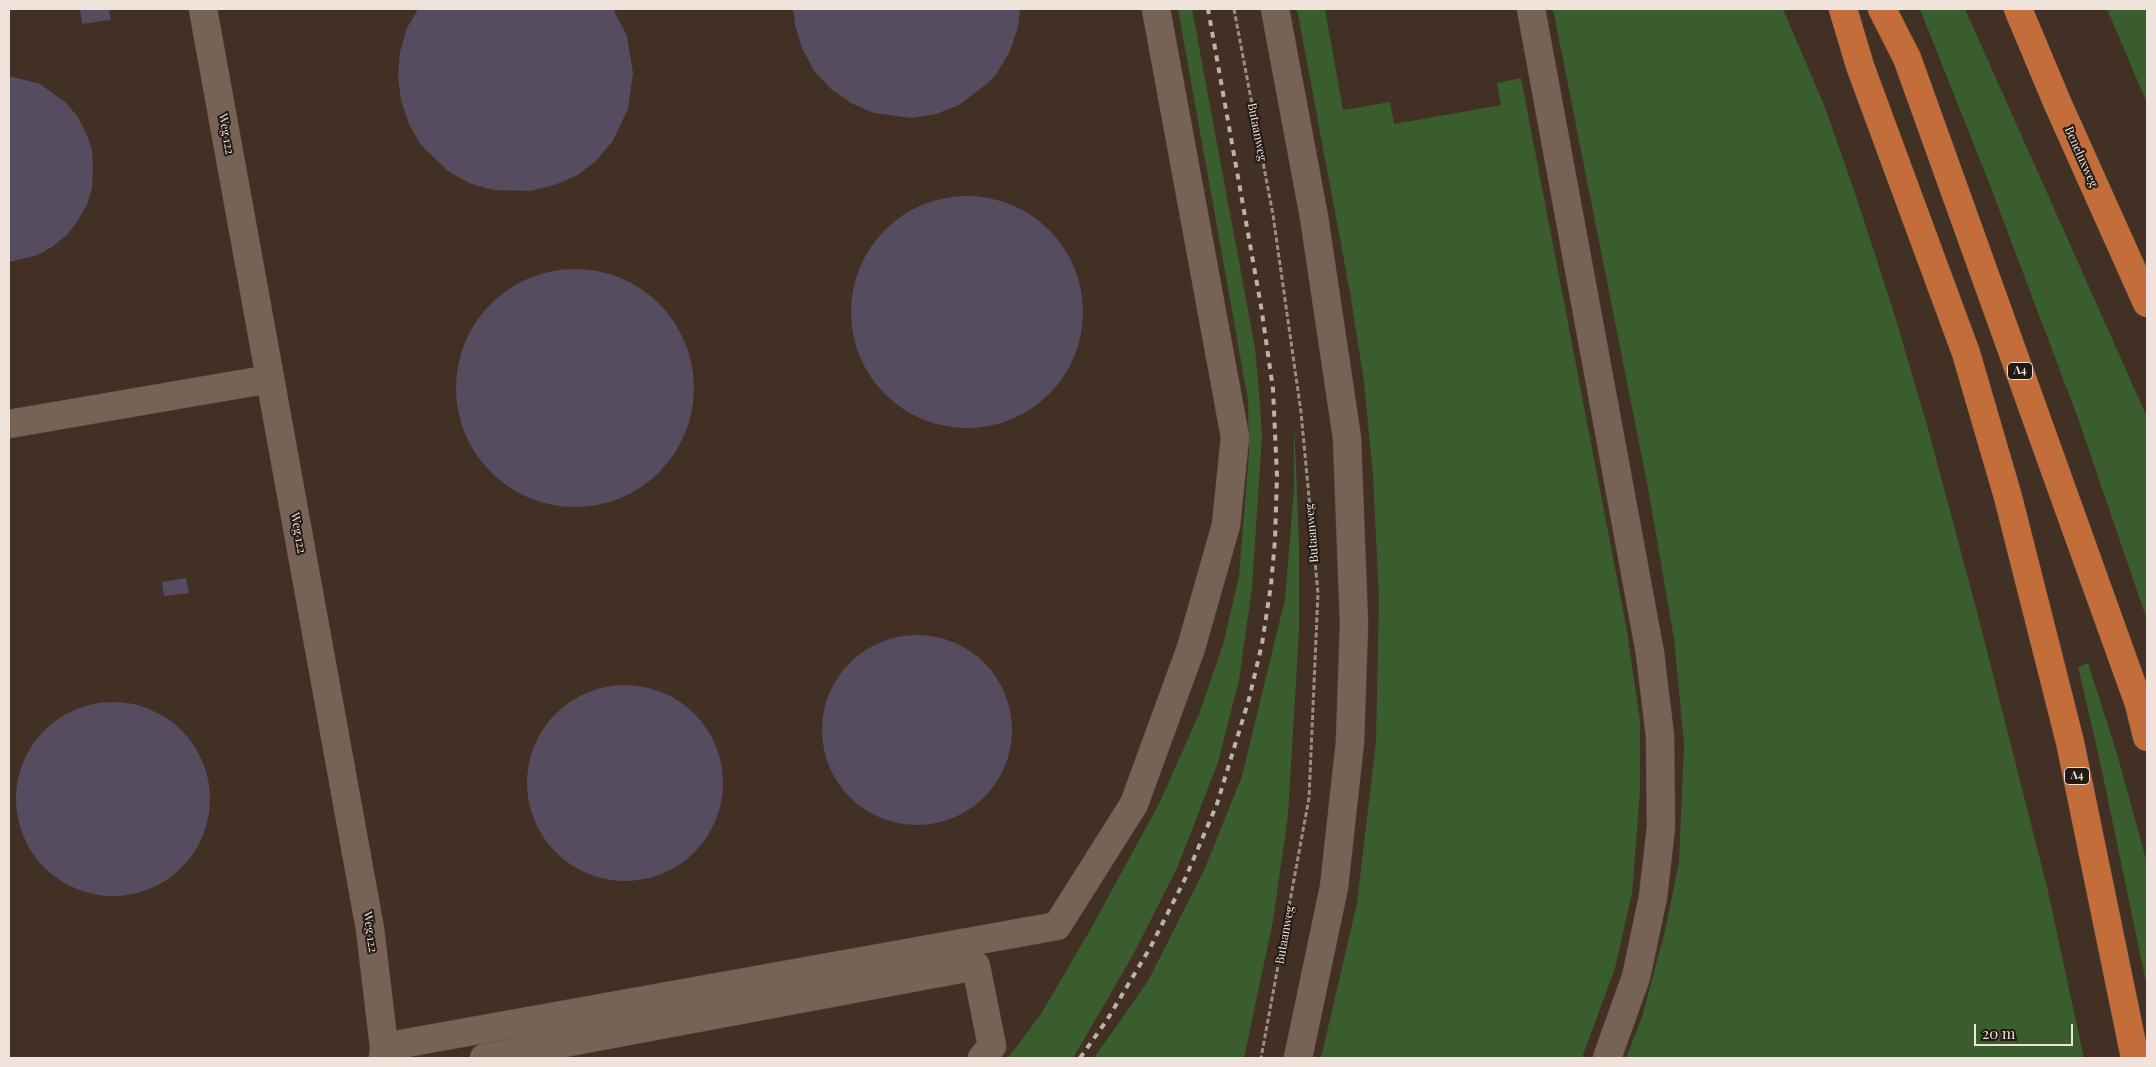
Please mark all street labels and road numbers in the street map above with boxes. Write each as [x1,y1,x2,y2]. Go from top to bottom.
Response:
street label: Butaanweg [1244,102,1270,162]
street label: Weg 122 [215,112,237,156]
street label: Beneluxweg [2061,124,2101,190]
road number: A4 [2008,362,2032,380]
street label: Butaanweg [1302,503,1322,563]
street label: Weg 122 [287,511,309,555]
road number: A4 [2064,768,2090,784]
street label: Butaanweg [1273,905,1297,965]
street label: Weg 122 [360,911,380,953]

